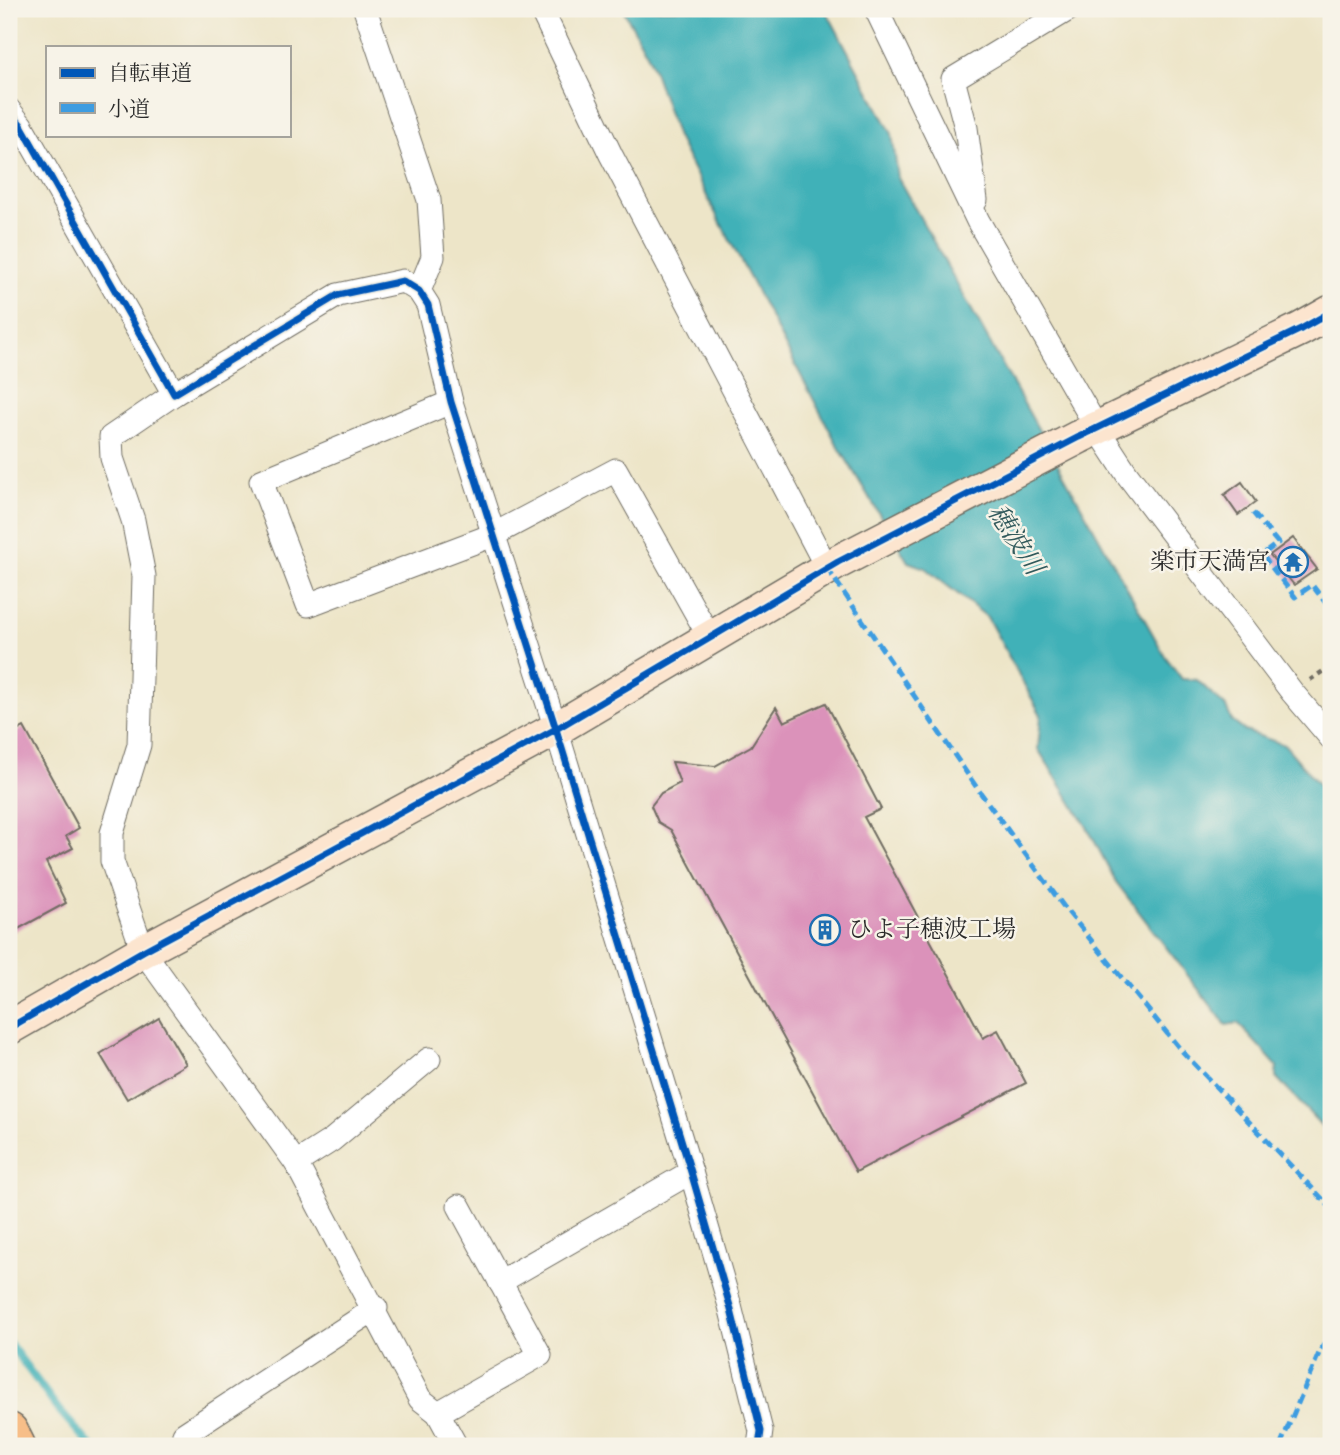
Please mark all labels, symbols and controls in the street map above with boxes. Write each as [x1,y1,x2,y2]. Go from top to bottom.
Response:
legend [46,46,290,136]
text: 自転車道 [108,61,192,87]
text: 小道 [108,97,150,123]
water label: 穂波川 [980,498,1052,584]
temple icon: 楽市天満宮 [1276,545,1310,579]
place label: 楽市天満宮 [1150,547,1270,577]
building icon: ひよ子穂波工場 [808,913,842,947]
place label: ひよ子穂波工場 [848,915,1016,945]

